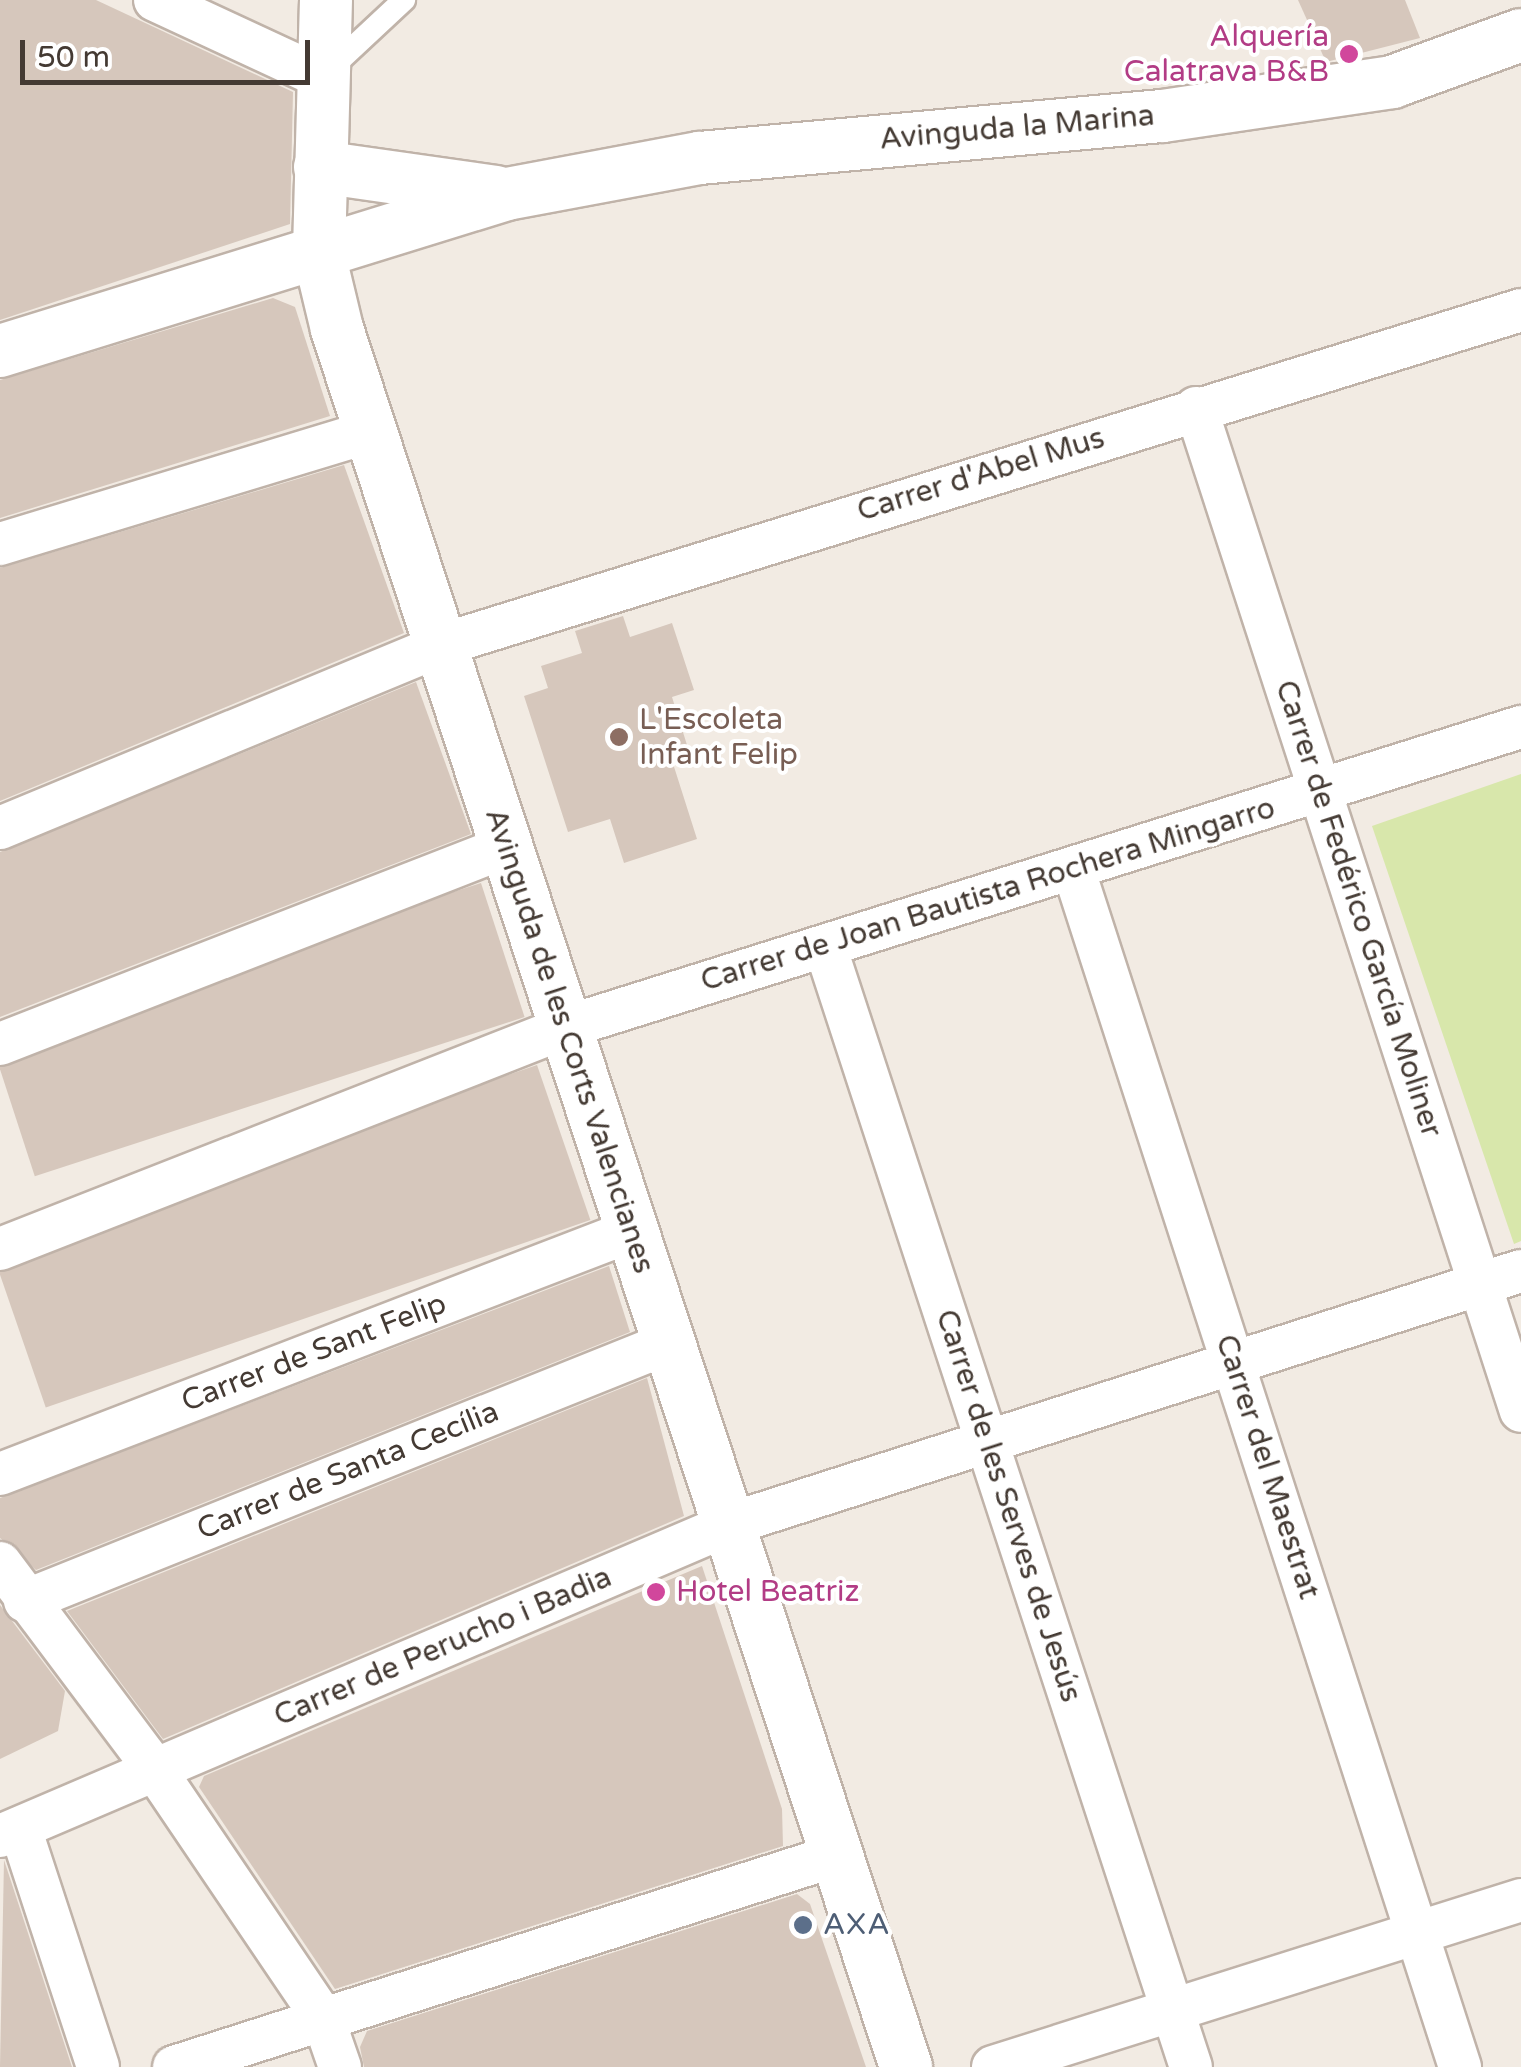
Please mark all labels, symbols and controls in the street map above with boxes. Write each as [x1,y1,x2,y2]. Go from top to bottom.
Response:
place label: Alquería Calatrava B&B [1124,19,1329,90]
scale bar [25,20,315,82]
text: 50 m [37,39,110,76]
marker: Alquería Calatrava B&B [1338,43,1360,65]
street label: Avinguda la Marina [878,98,1156,158]
street label: Carrer d'Abel Mus [853,420,1109,530]
street label: Carrer de Fedérico García Moliner [1267,676,1449,1142]
place label: L'Escoleta Infant Felip [639,702,798,772]
marker: L'Escoleta Infant Felip [608,726,630,748]
street label: Carrer de Joan Bautista Rochera Mingarro [697,790,1279,1000]
street label: Avinguda de les Corts Valencianes [477,804,661,1278]
street label: Carrer de Sant Felip [177,1286,451,1420]
street label: Carrer de les Serves de Jesús [927,1305,1089,1707]
street label: Carrer del Maestrat [1207,1330,1327,1604]
street label: Carrer de Santa Cecília [192,1394,504,1548]
street label: Carrer de Perucho i Badia [269,1559,617,1735]
place label: Hotel Beatriz [676,1574,859,1610]
marker: Hotel Beatriz [645,1581,667,1603]
place label: AXA [823,1907,890,1943]
marker: AXA [792,1914,814,1936]

